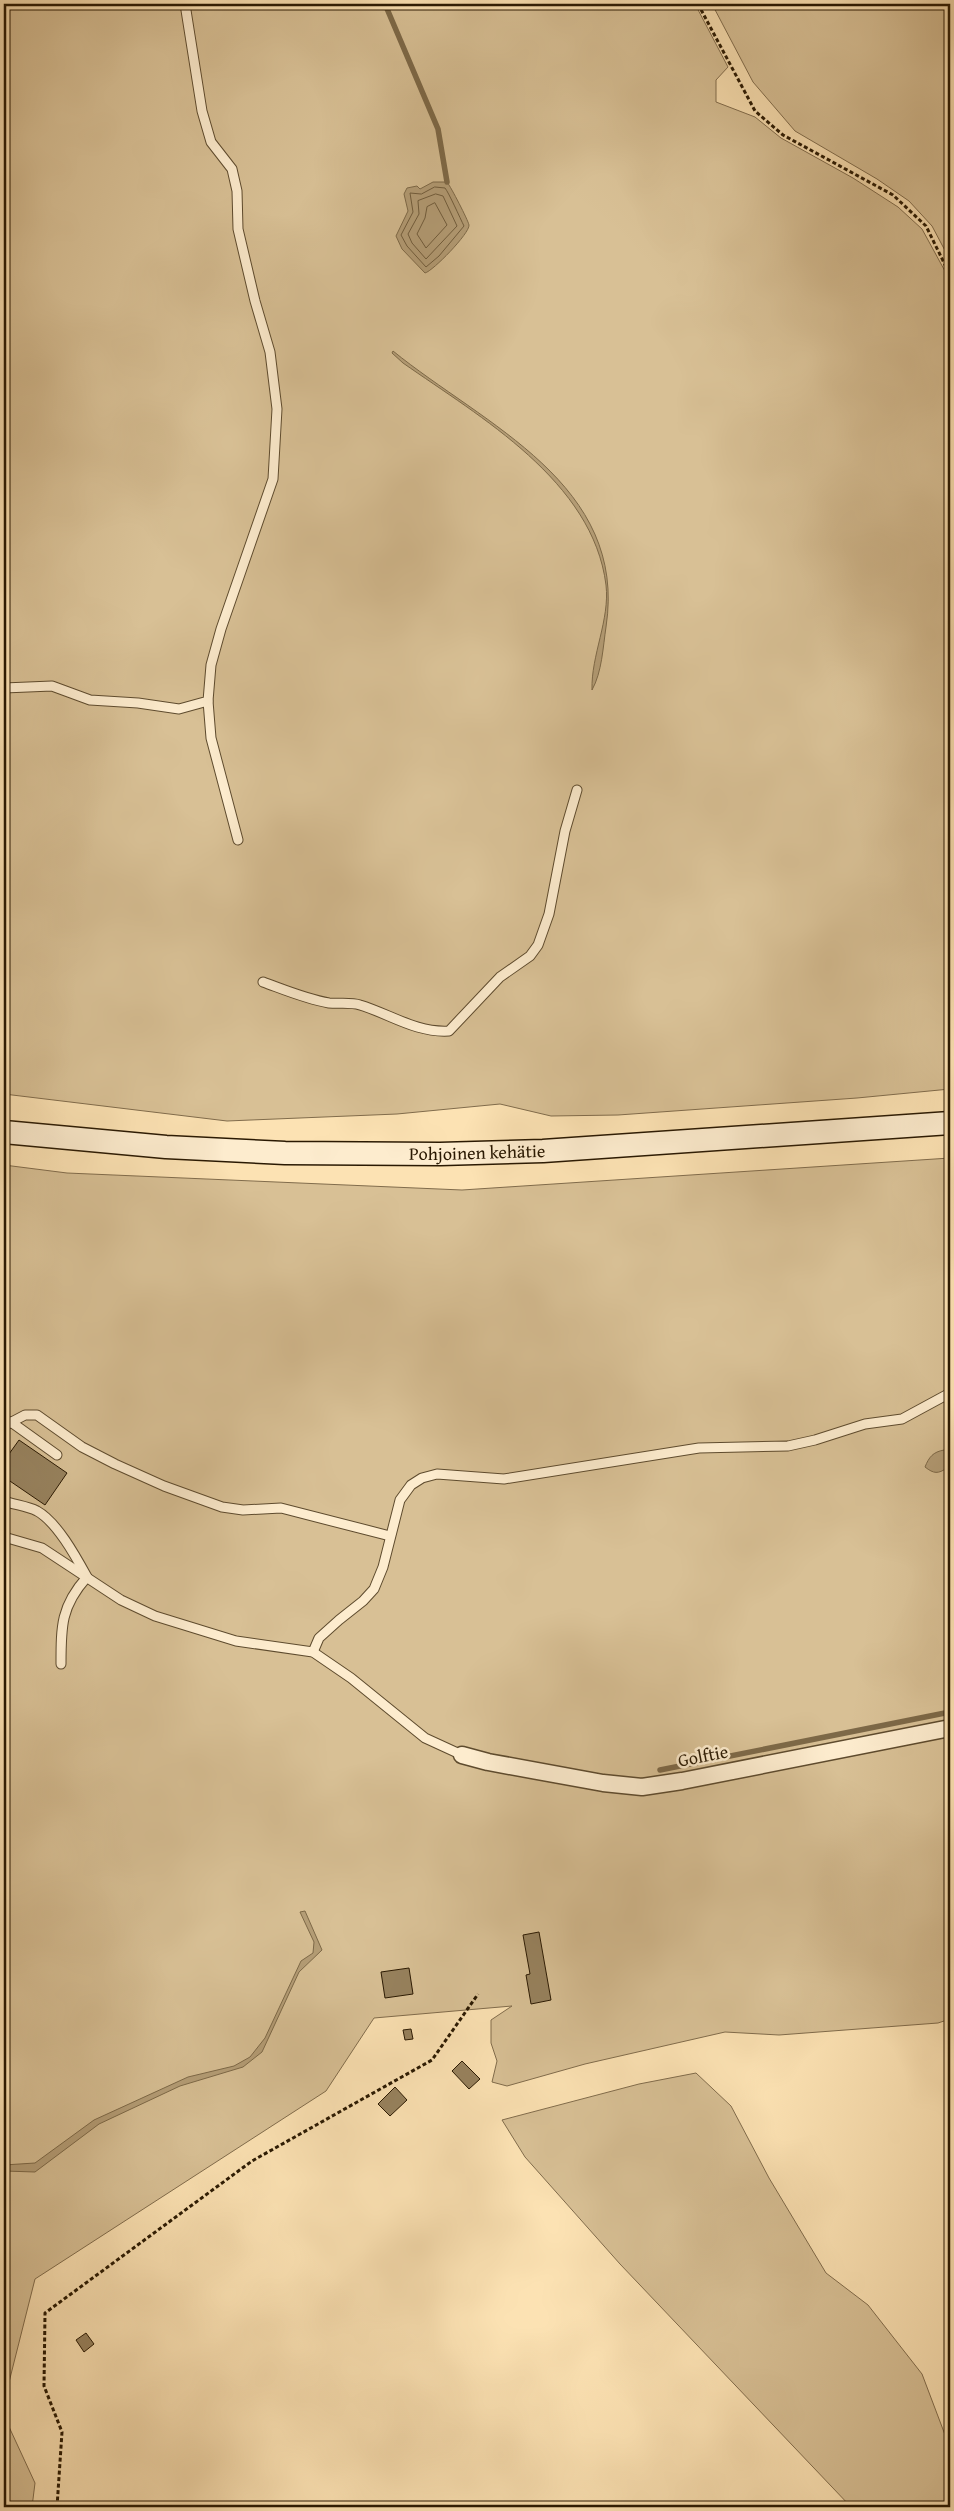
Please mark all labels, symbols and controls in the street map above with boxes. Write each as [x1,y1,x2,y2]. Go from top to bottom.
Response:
street label: Pohjoinen kehätie [409,1137,546,1167]
street label: Golftie [676,1737,730,1774]

